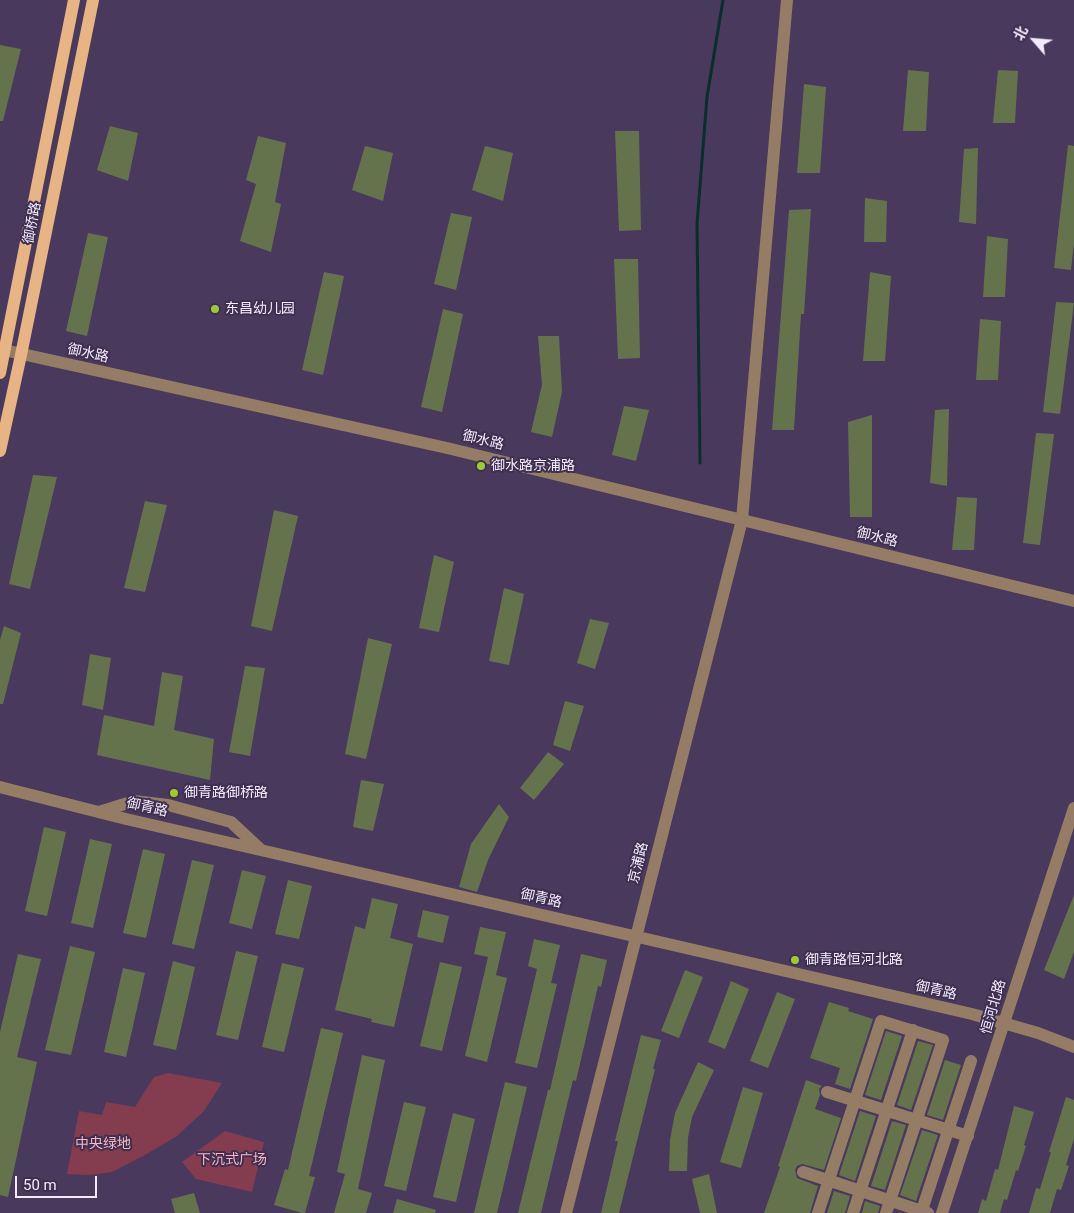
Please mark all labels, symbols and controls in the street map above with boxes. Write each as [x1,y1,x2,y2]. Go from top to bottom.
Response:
north arrow [1009,15,1059,65]
text: 北 [1010,23,1031,43]
street label: 御桥路 [21,201,45,245]
place label: 东昌幼儿园 [225,301,295,317]
marker: 东昌幼儿园 [209,303,221,315]
street label: 御水路 [66,341,110,367]
street label: 御水路 [461,428,505,454]
place label: 御水路京浦路 [491,458,575,474]
marker: 御水路京浦路 [475,460,487,472]
street label: 御水路 [855,525,899,551]
place label: 御青路御桥路 [184,785,268,801]
marker: 御青路御桥路 [168,787,180,799]
street label: 御青路 [125,795,169,821]
street label: 京浦路 [626,841,652,885]
street label: 御青路 [519,886,563,912]
place label: 御青路恒河北路 [805,952,903,968]
marker: 御青路恒河北路 [789,954,801,966]
street label: 御青路 [914,978,958,1004]
street label: 恒河北路 [978,978,1010,1036]
park label: 中央绿地 [75,1136,131,1152]
park label: 下沉式广场 [197,1152,267,1168]
scale bar [18,1166,100,1198]
text: 50 m [23,1176,57,1194]

